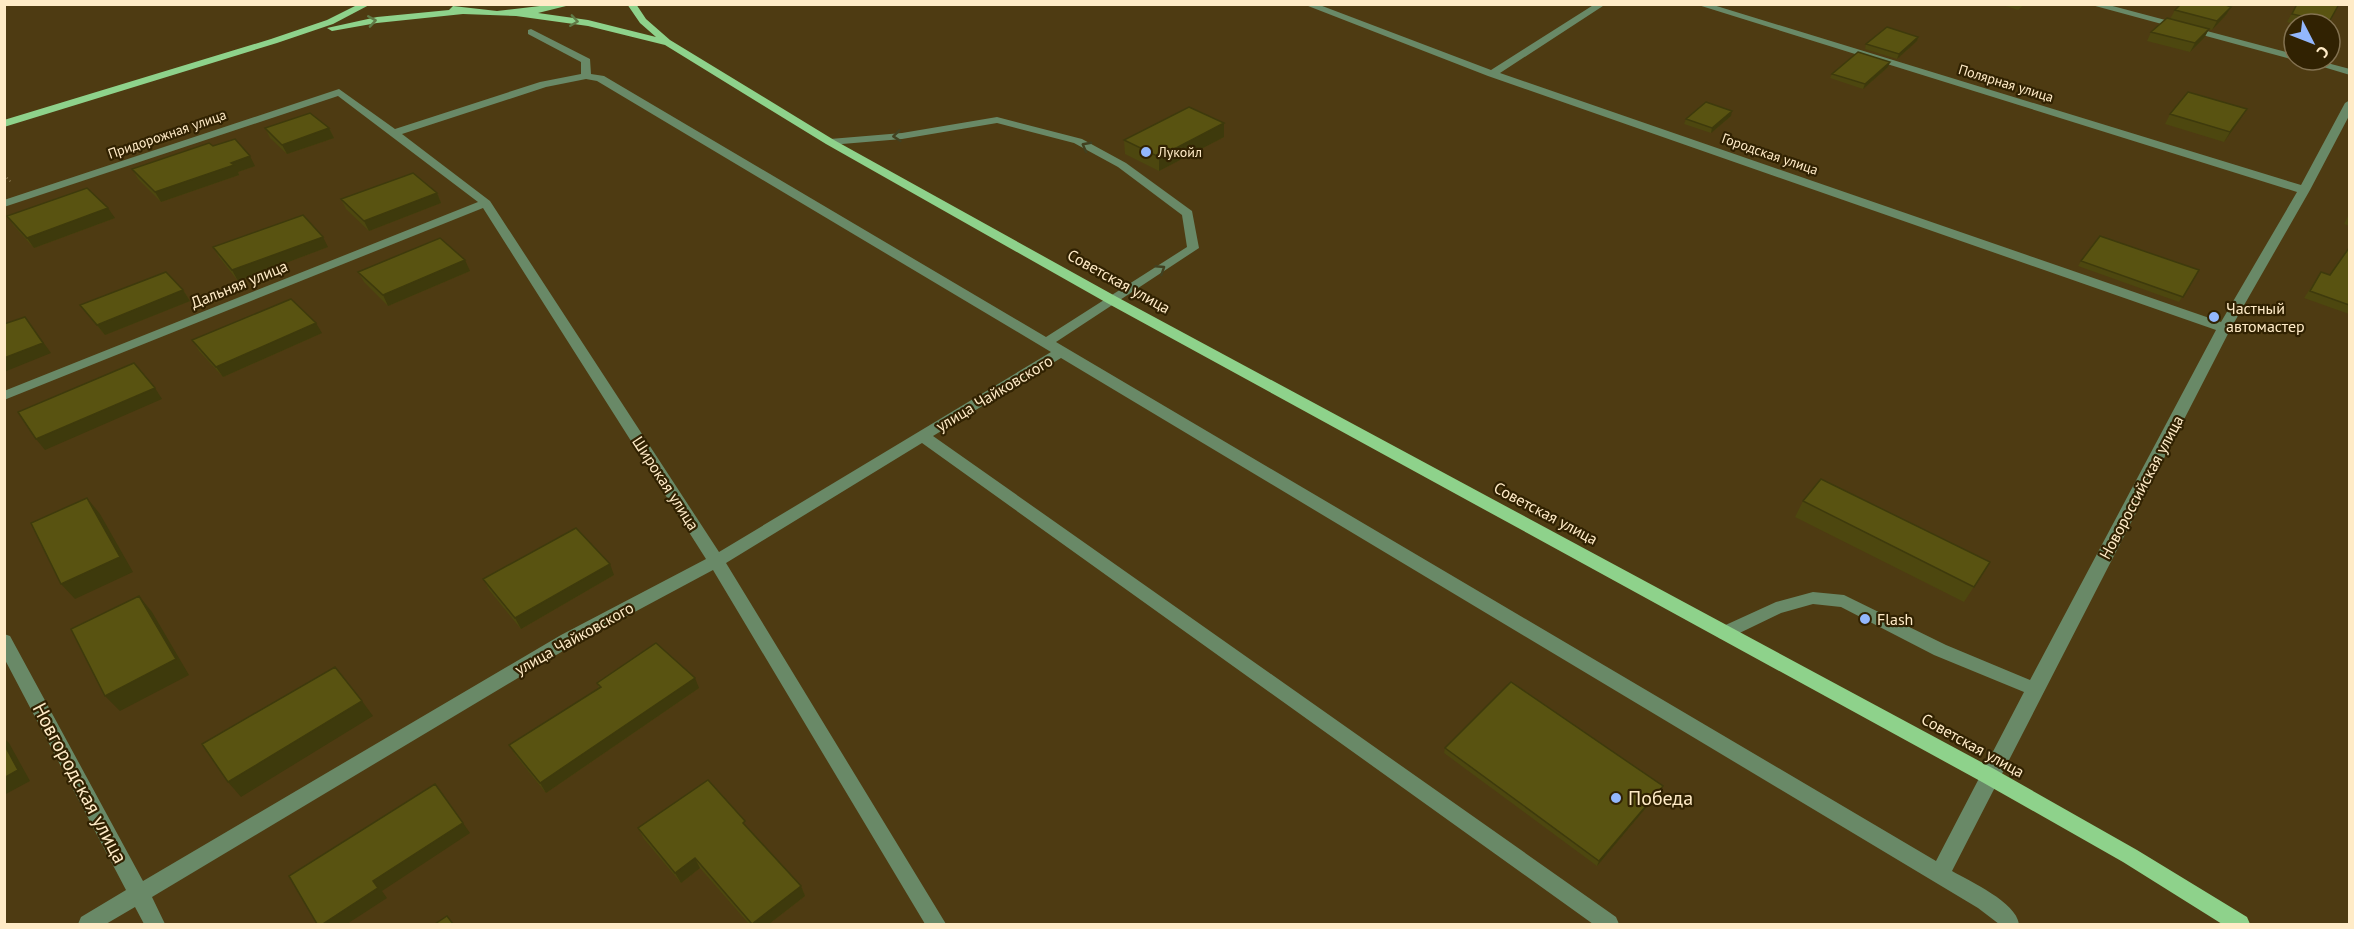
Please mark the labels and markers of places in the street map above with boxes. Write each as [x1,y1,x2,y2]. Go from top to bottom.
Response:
place label: Лукойл [1157,143,1202,161]
marker: Лукойл [1139,145,1153,159]
place label: Частный автомастер [2226,298,2305,336]
marker: Частный автомастер [2207,310,2221,324]
place label: Flash [1877,609,1913,629]
marker: Flash [1858,612,1872,626]
place label: Победа [1628,785,1693,811]
marker: Победа [1609,791,1623,805]

